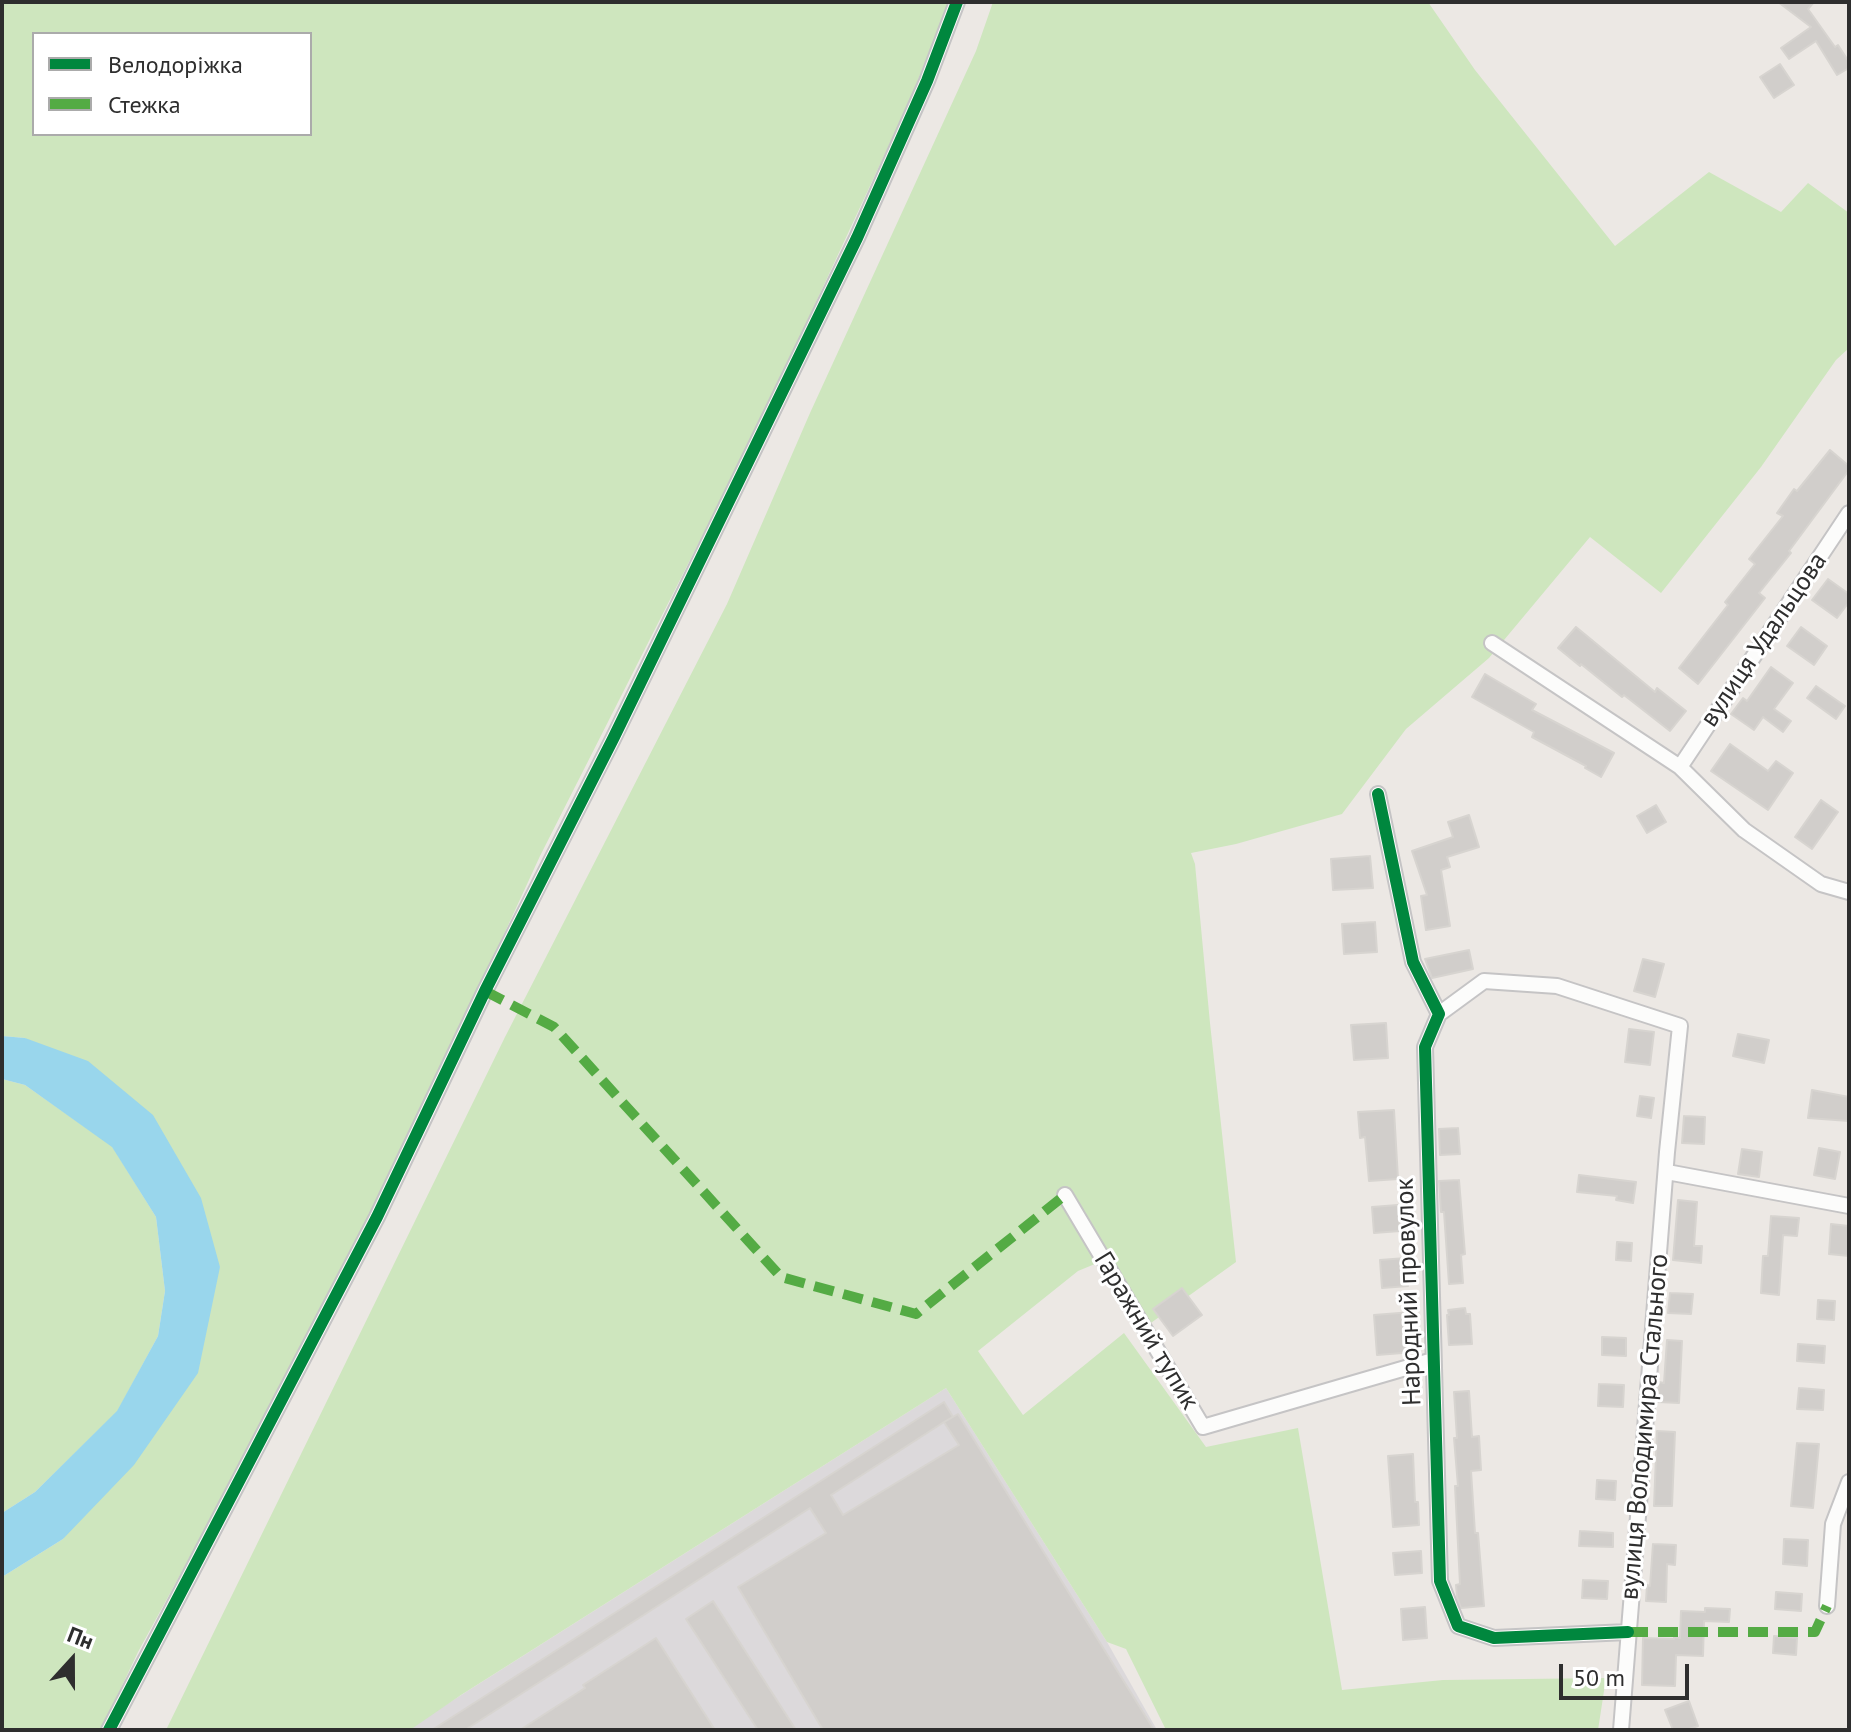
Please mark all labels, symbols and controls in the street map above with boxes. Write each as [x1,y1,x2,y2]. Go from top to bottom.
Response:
legend [32,32,312,136]
text: Велодоріжка [108,49,243,80]
text: Стежка [108,89,181,120]
street label: вулиця Удальцова [1694,547,1834,733]
street label: Народний провулок [1389,1178,1429,1406]
street label: Гаражний тупик [1087,1247,1205,1415]
street label: вулиця Володимира Стального [1614,1253,1676,1601]
north arrow [32,1620,112,1700]
text: Пн [64,1620,98,1655]
scale bar [1563,1648,1693,1698]
text: 50 m [1573,1662,1625,1693]

